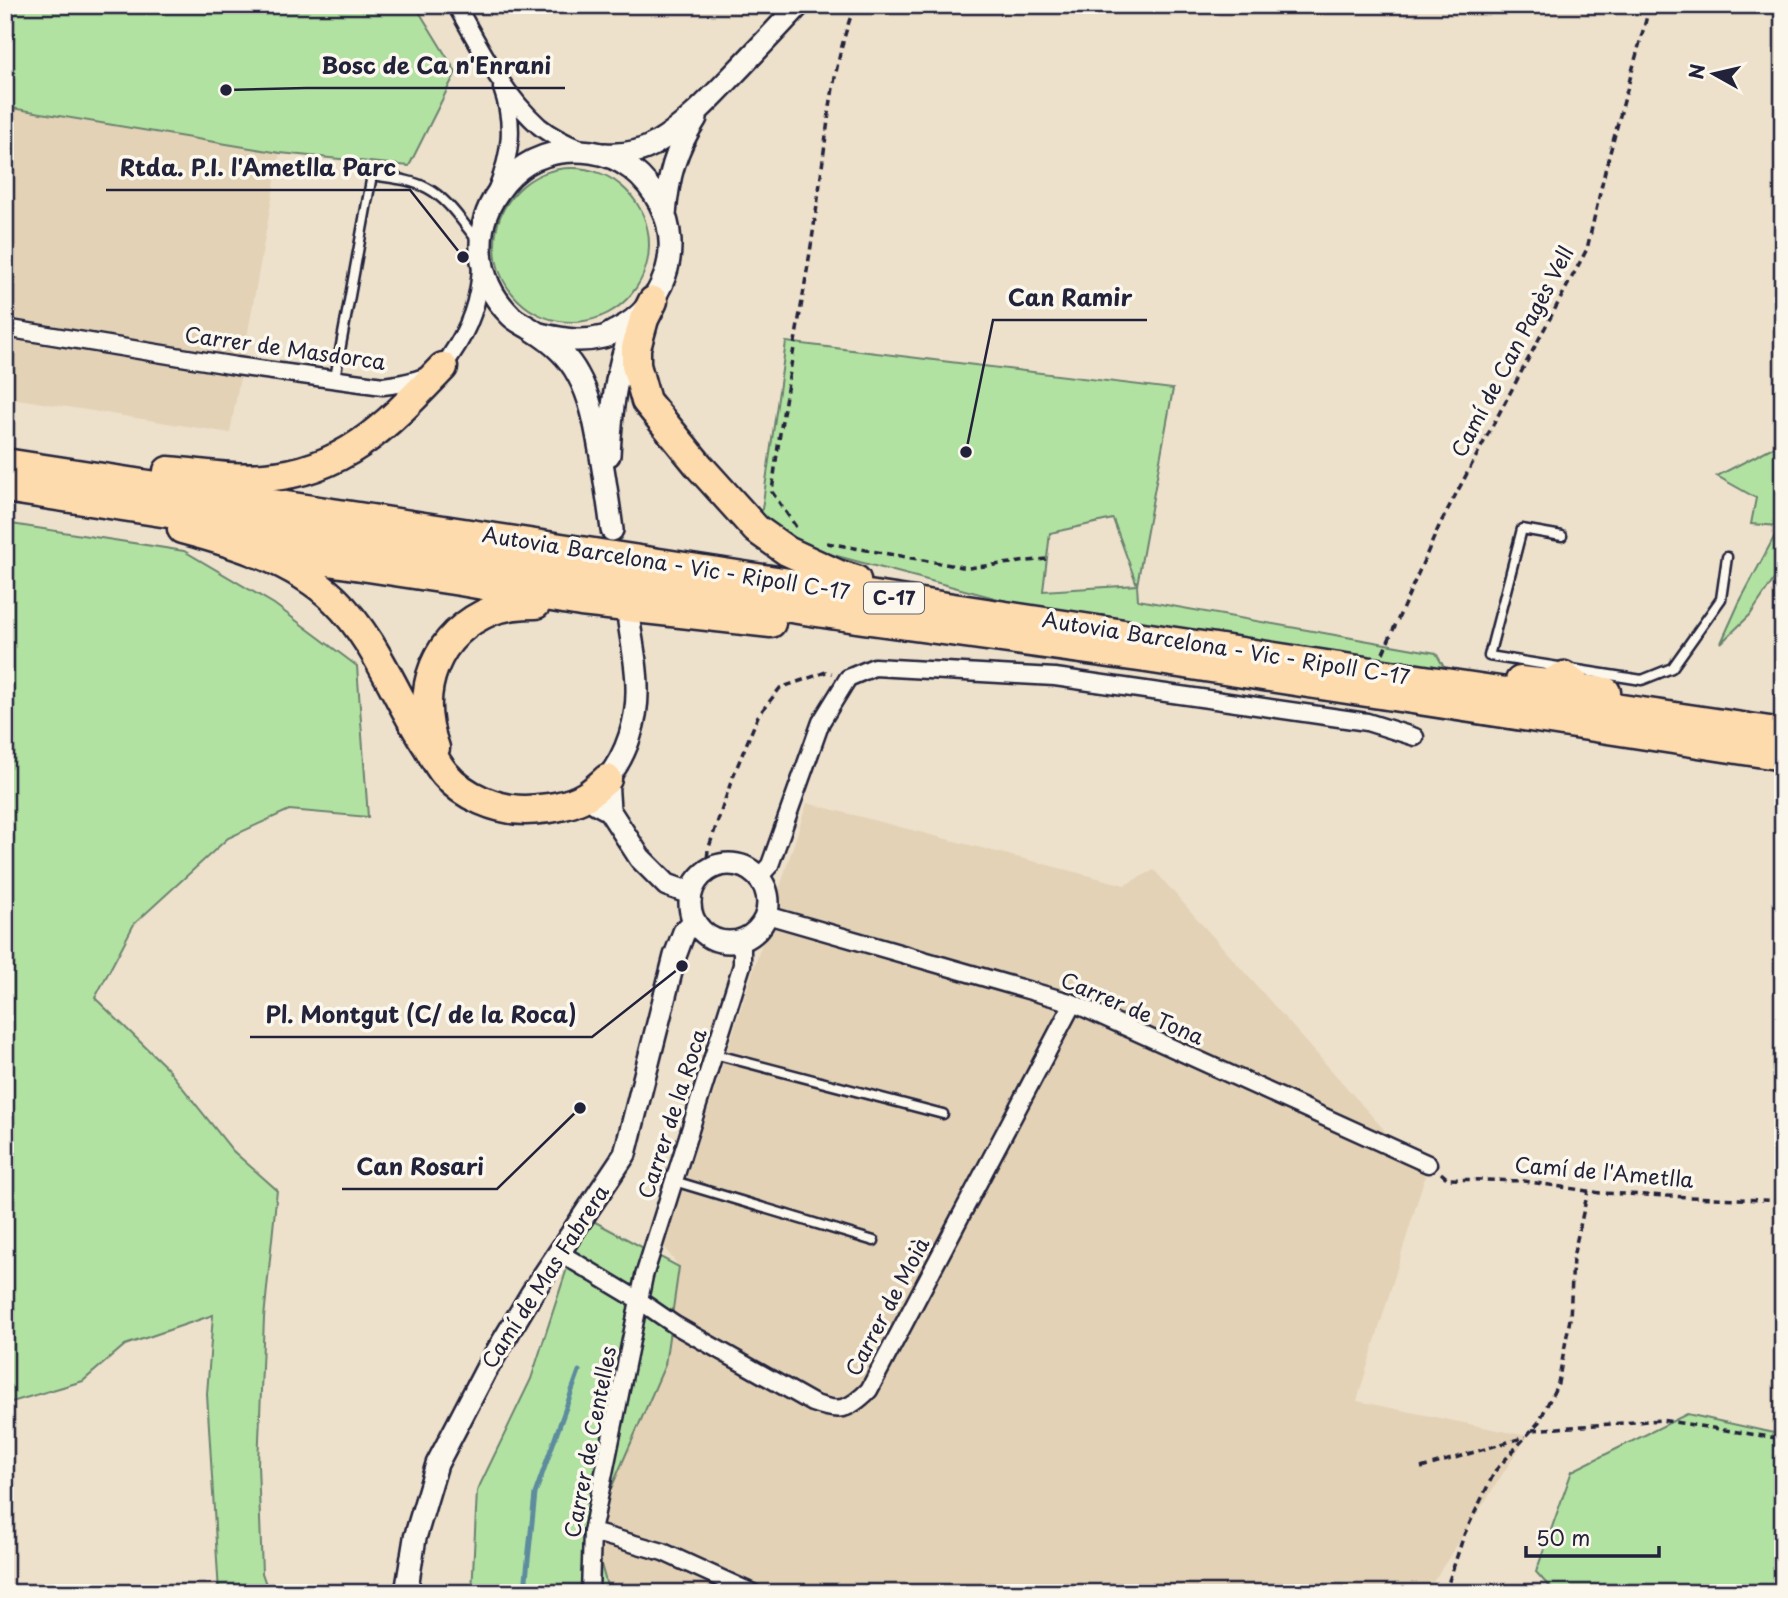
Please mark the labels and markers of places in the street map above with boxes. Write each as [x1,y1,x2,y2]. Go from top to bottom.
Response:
callout: Bosc de Ca n'Enrani [306,44,565,88]
callout: Rtda. P.I. l'Ametlla Parc [106,146,410,190]
callout: Can Ramir [993,276,1147,320]
callout: Pl. Montgut (C/ de la Roca) [250,993,592,1037]
callout: Can Rosari [342,1145,497,1189]

